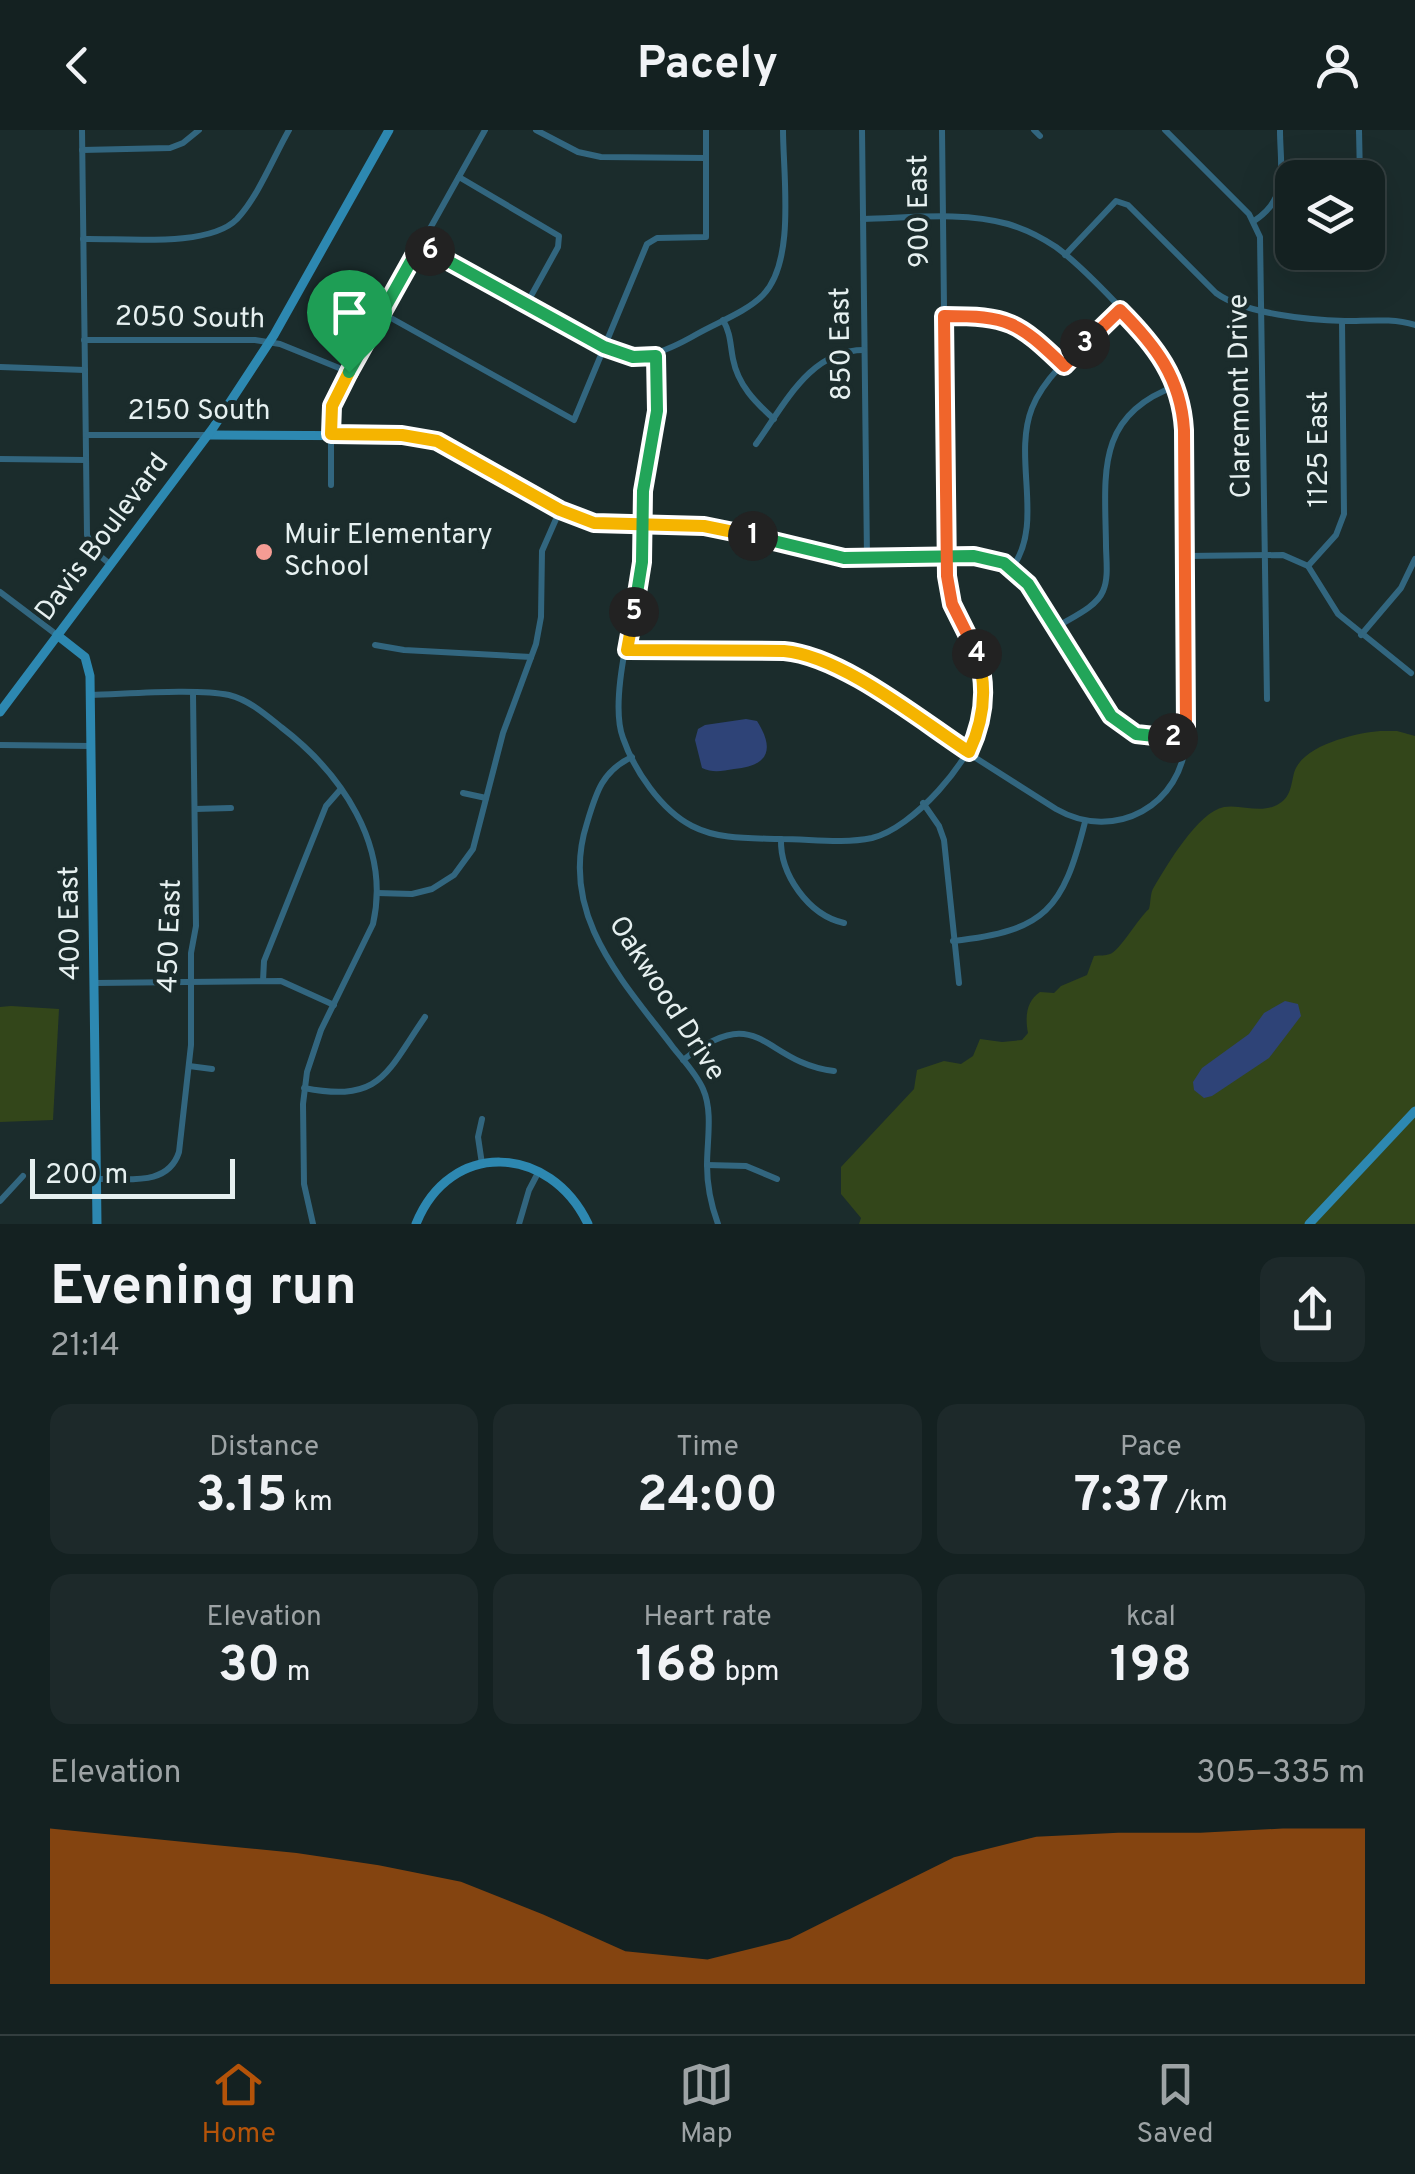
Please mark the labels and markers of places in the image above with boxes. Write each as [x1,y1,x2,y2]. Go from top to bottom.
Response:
pin: 6 [405,226,455,276]
pin [307,270,392,373]
pin: 3 [1060,319,1110,369]
pin: 1 [728,511,778,561]
place label: Muir Elementary School [284,518,493,586]
marker: Muir Elementary School [253,541,275,563]
pin: 5 [609,587,659,637]
pin: 4 [952,629,1002,679]
pin: 2 [1148,713,1198,763]

